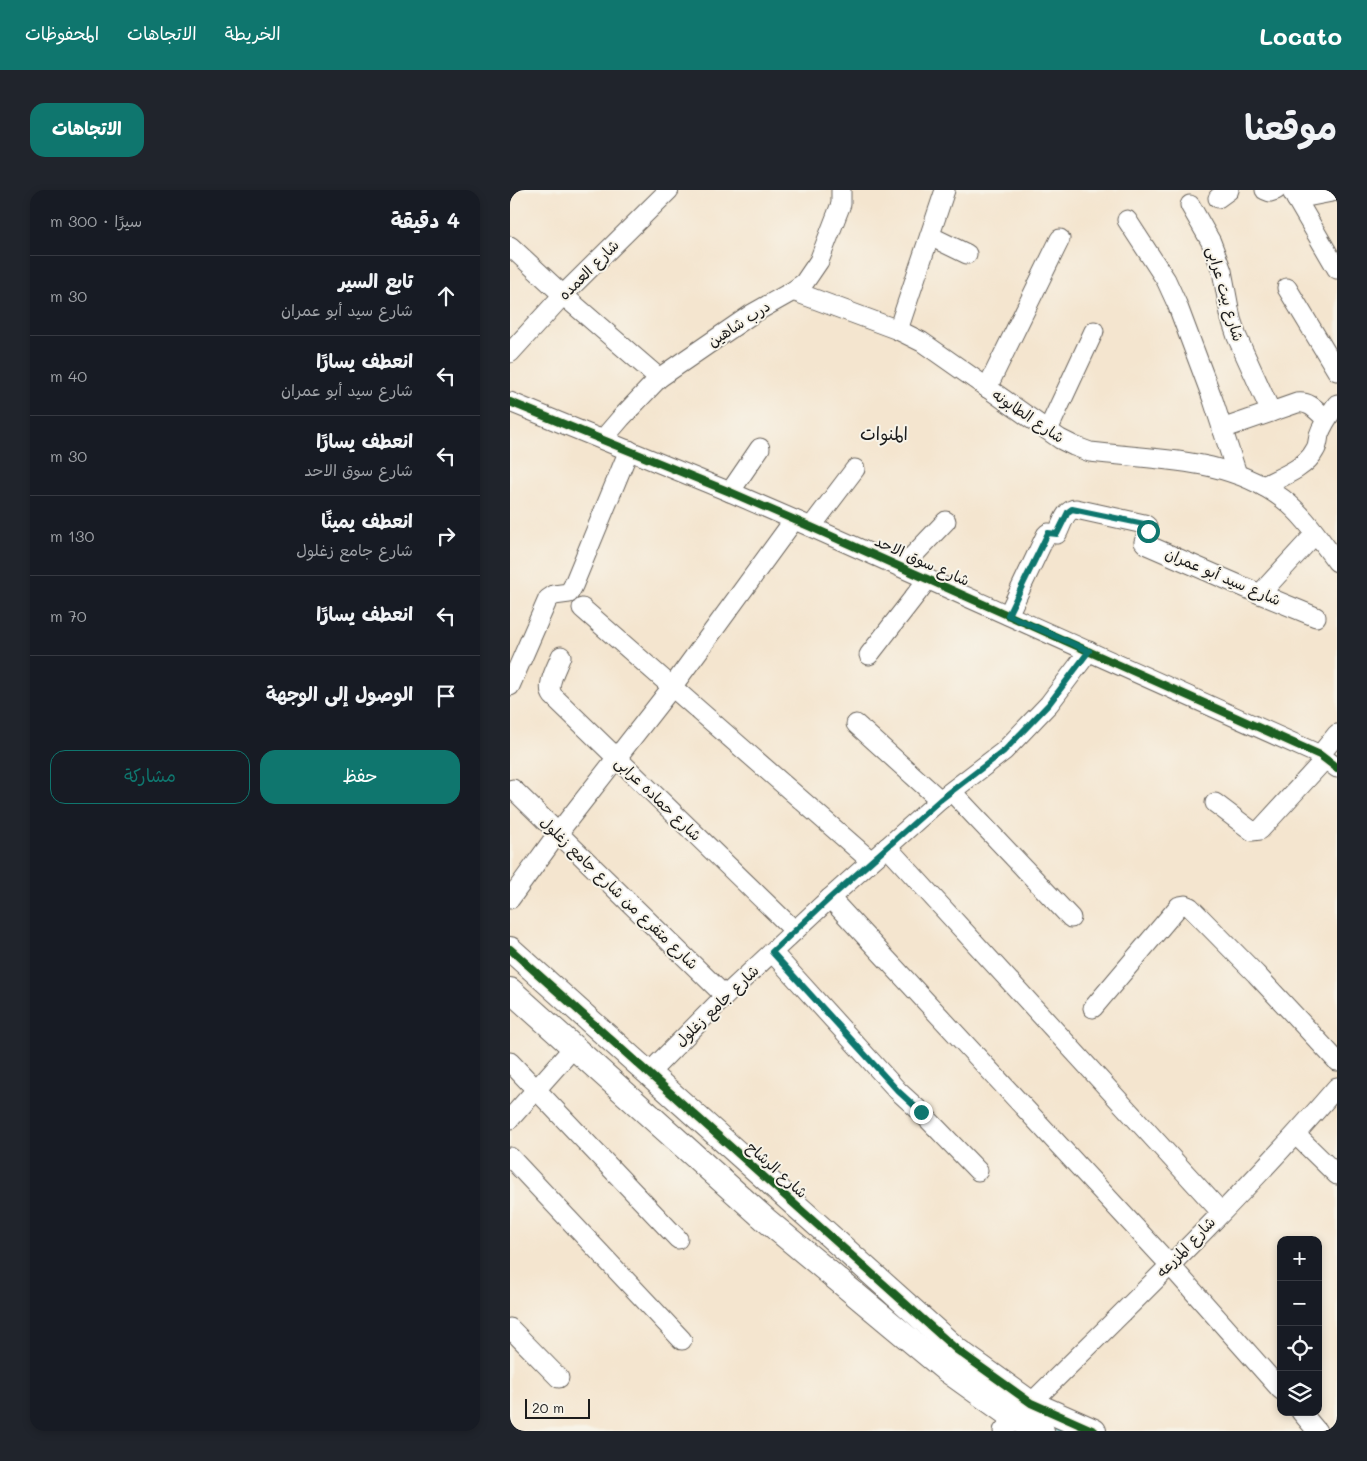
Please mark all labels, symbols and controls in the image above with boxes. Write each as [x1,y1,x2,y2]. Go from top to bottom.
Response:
text: Locato [1259,20,1342,51]
text: المحفوظات [25,21,99,45]
text: الاتجاهات [127,21,197,45]
text: الخريطة [225,21,281,45]
button: الاتجاهات [30,103,144,157]
text: موقعنا [1244,103,1337,149]
text: 4 دقيقة [391,206,460,233]
text: سيرًا · 300 m [50,210,142,231]
street label: شارع العمده [554,235,624,305]
street label: شارع بيت عرابى [1202,244,1249,344]
text: تابع السير [338,268,413,293]
icon: ahead [432,282,460,310]
text: 30 m [50,285,87,306]
street label: درب شاهين [703,295,774,351]
text: شارع سيد أبو عمران [281,299,413,320]
text: انعطف يسارًا [316,348,413,373]
icon: left [432,362,460,390]
text: 40 m [50,365,87,386]
text: شارع سيد أبو عمران [281,379,413,400]
street label: شارع الطابونه [988,384,1069,448]
district label: المنوات [860,421,908,446]
text: انعطف يسارًا [316,428,413,453]
icon: left [432,442,460,470]
text: 30 m [50,445,87,466]
text: شارع سوق الاحد [304,459,413,480]
text: انعطف يمينًا [321,508,413,533]
route start [1137,520,1160,543]
icon: right [432,522,460,550]
text: 130 m [50,525,94,546]
street label: شارع سوق الاحد [871,530,973,591]
text: شارع جامع زغلول [296,539,413,560]
street label: شارع سيد أبو عمران [1162,543,1284,610]
text: انعطف يسارًا [316,601,413,626]
icon: left [432,602,460,630]
text: 70 m [50,605,87,626]
text: الوصول إلى الوجهة [266,681,413,706]
icon: arrive [432,682,460,710]
button: مشاركة [50,750,250,804]
button: حفظ [260,750,460,804]
street label: شارع حماده عرابى [610,752,706,845]
street label: شارع متفرع من شارع جامع زغلول [535,811,703,975]
street label: شارع جامع زغلول [670,960,764,1052]
route end [910,1101,933,1124]
street label: شارع الرشاح [742,1137,812,1203]
street label: شارع المزرعه [1151,1212,1220,1282]
map controls [1277,1236,1322,1416]
button: + [1277,1236,1322,1281]
button: − [1277,1281,1322,1326]
button: locate [1277,1326,1322,1371]
button: layers [1277,1371,1322,1416]
scale bar [525,1396,590,1419]
text: 20 m [532,1398,564,1417]

